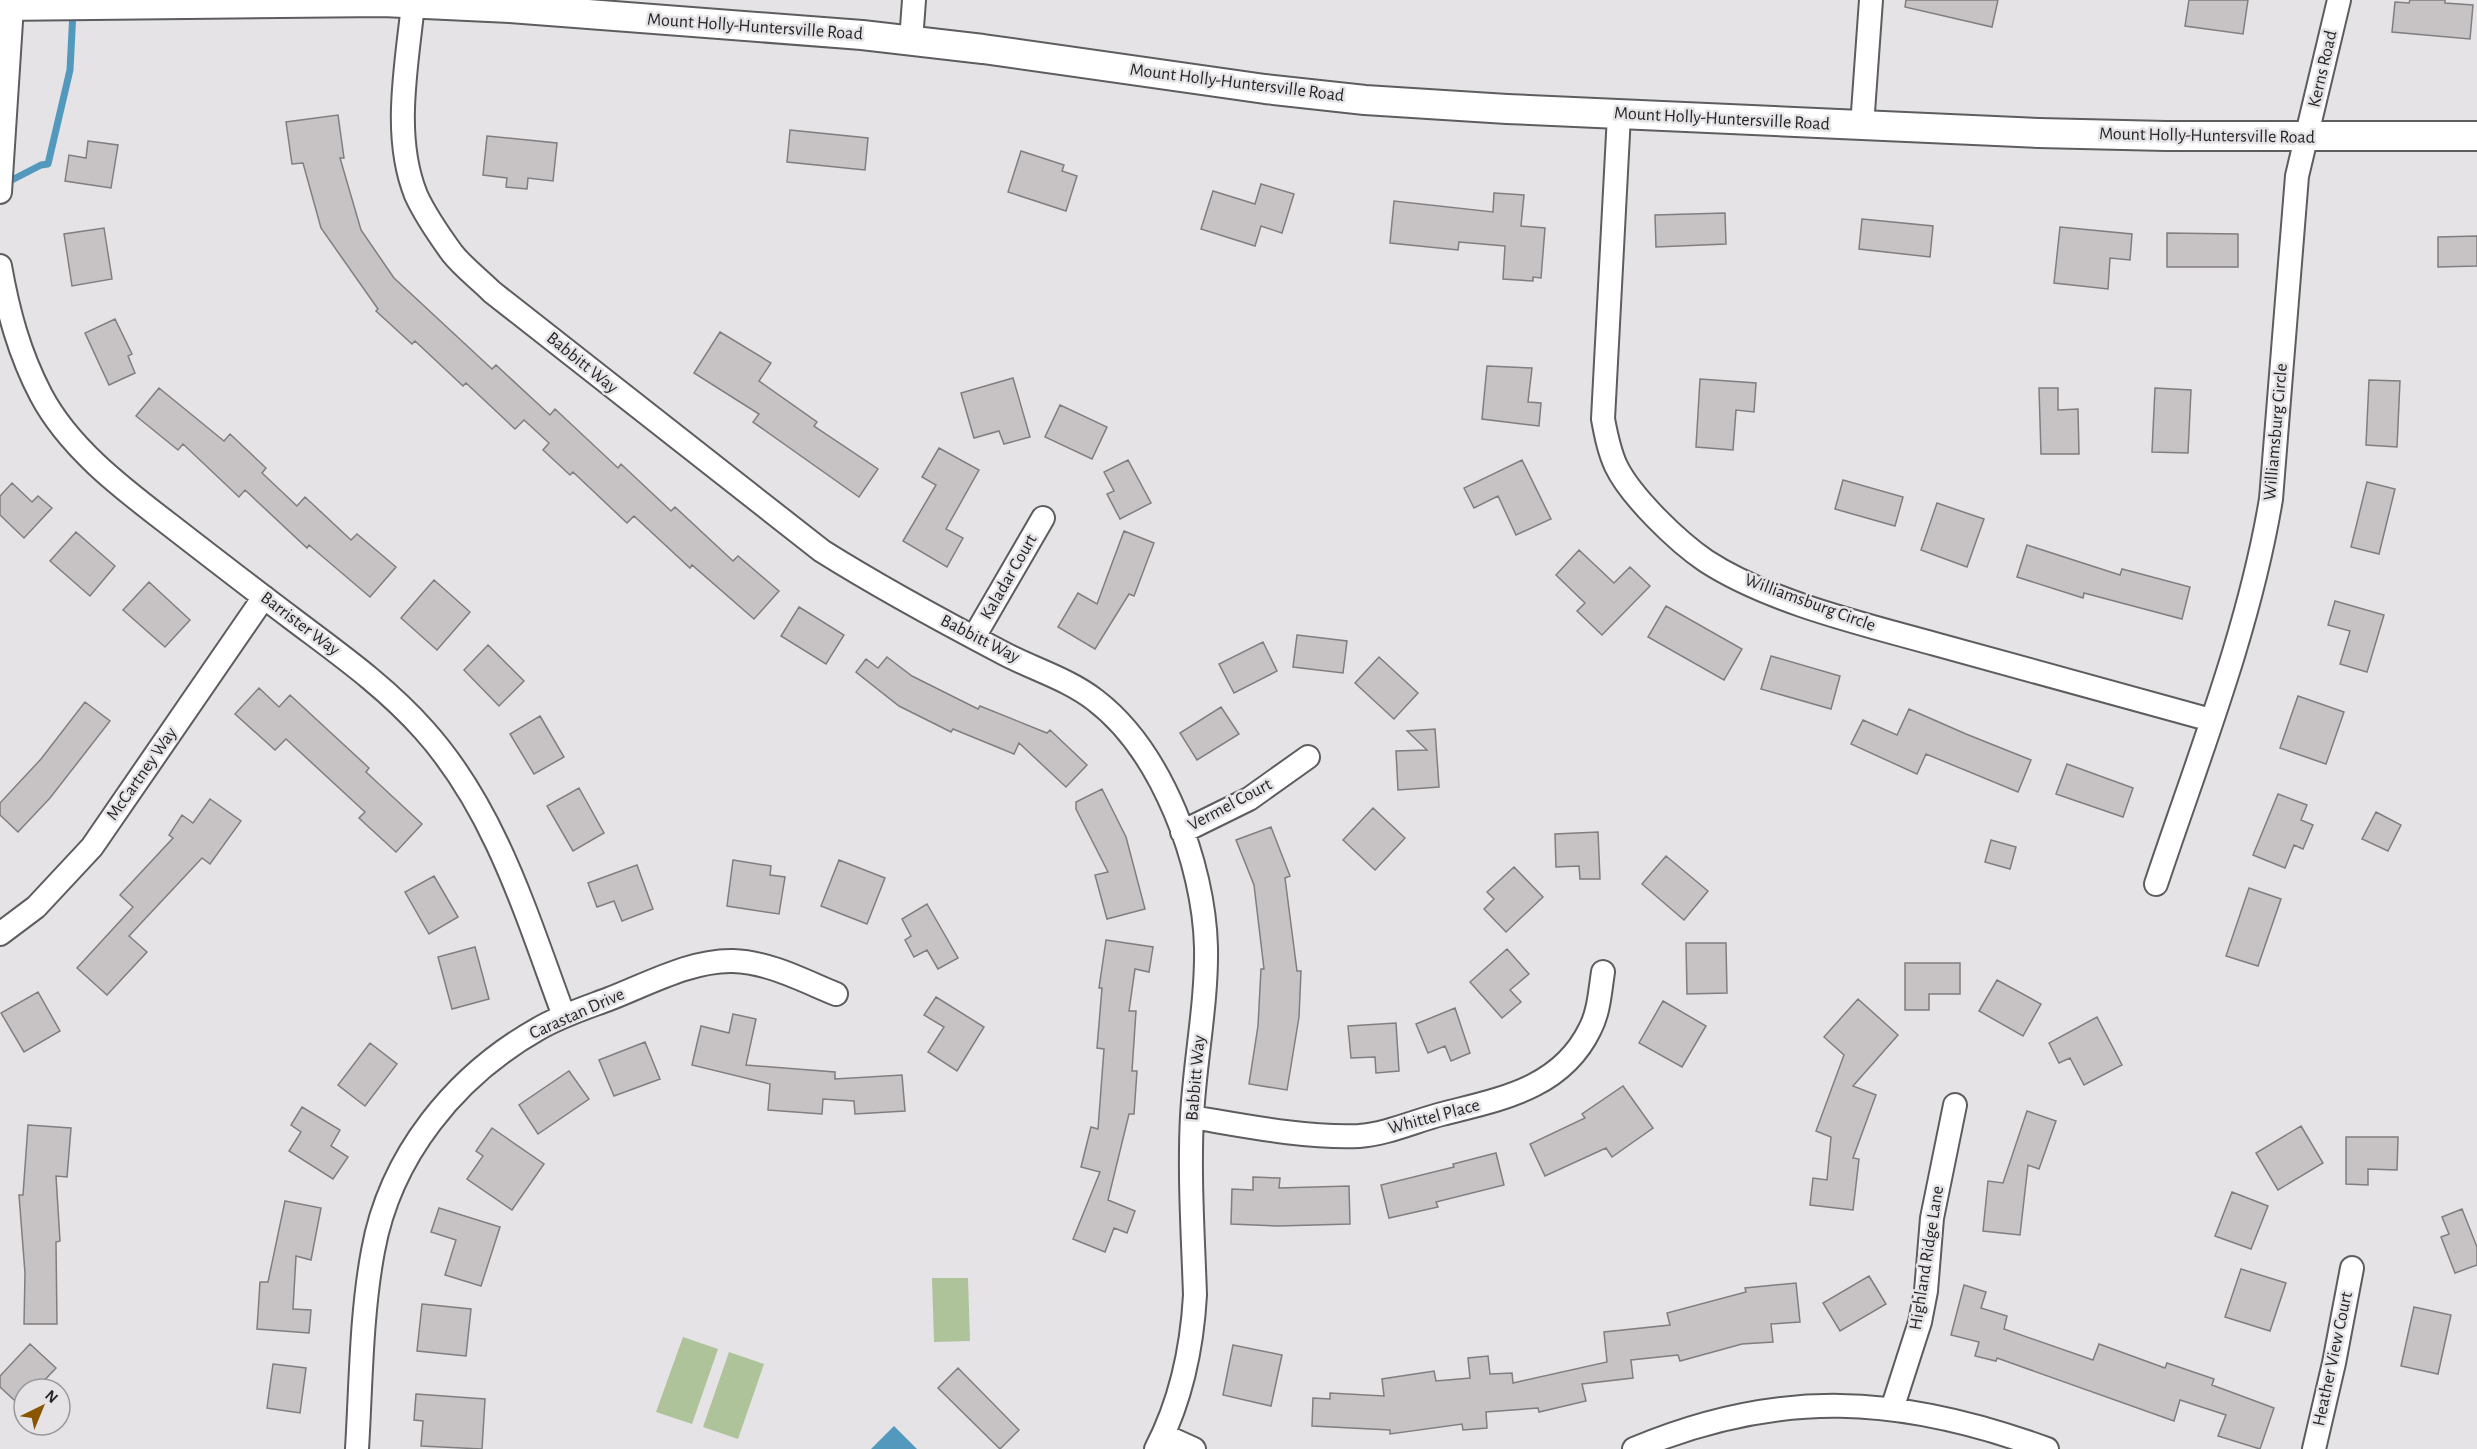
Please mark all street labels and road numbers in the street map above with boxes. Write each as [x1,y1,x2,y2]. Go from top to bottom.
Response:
street label: Mount Holly-Huntersville Road [647,10,863,44]
street label: Kerns Road [2305,29,2341,109]
street label: Mount Holly-Huntersville Road [1129,61,1345,105]
street label: Mount Holly-Huntersville Road [1614,104,1830,134]
street label: Mount Holly-Huntersville Road [2099,125,2315,147]
street label: Babbitt Way [543,329,621,397]
street label: Williamsburg Circle [2261,363,2291,501]
street label: Kaladar Court [977,531,1041,623]
street label: Williamsburg Circle [1742,571,1878,635]
street label: Barrister Way [257,589,343,660]
street label: Babbitt Way [938,611,1023,667]
street label: McCartney Way [103,724,181,824]
street label: Vermel Court [1185,775,1275,835]
street label: Carastan Drive [527,985,627,1043]
street label: Babbitt Way [1183,1034,1209,1122]
street label: Whittel Place [1386,1096,1482,1138]
street label: Highland Ridge Lane [1907,1185,1947,1331]
street label: Heather View Court [2310,1290,2356,1428]

